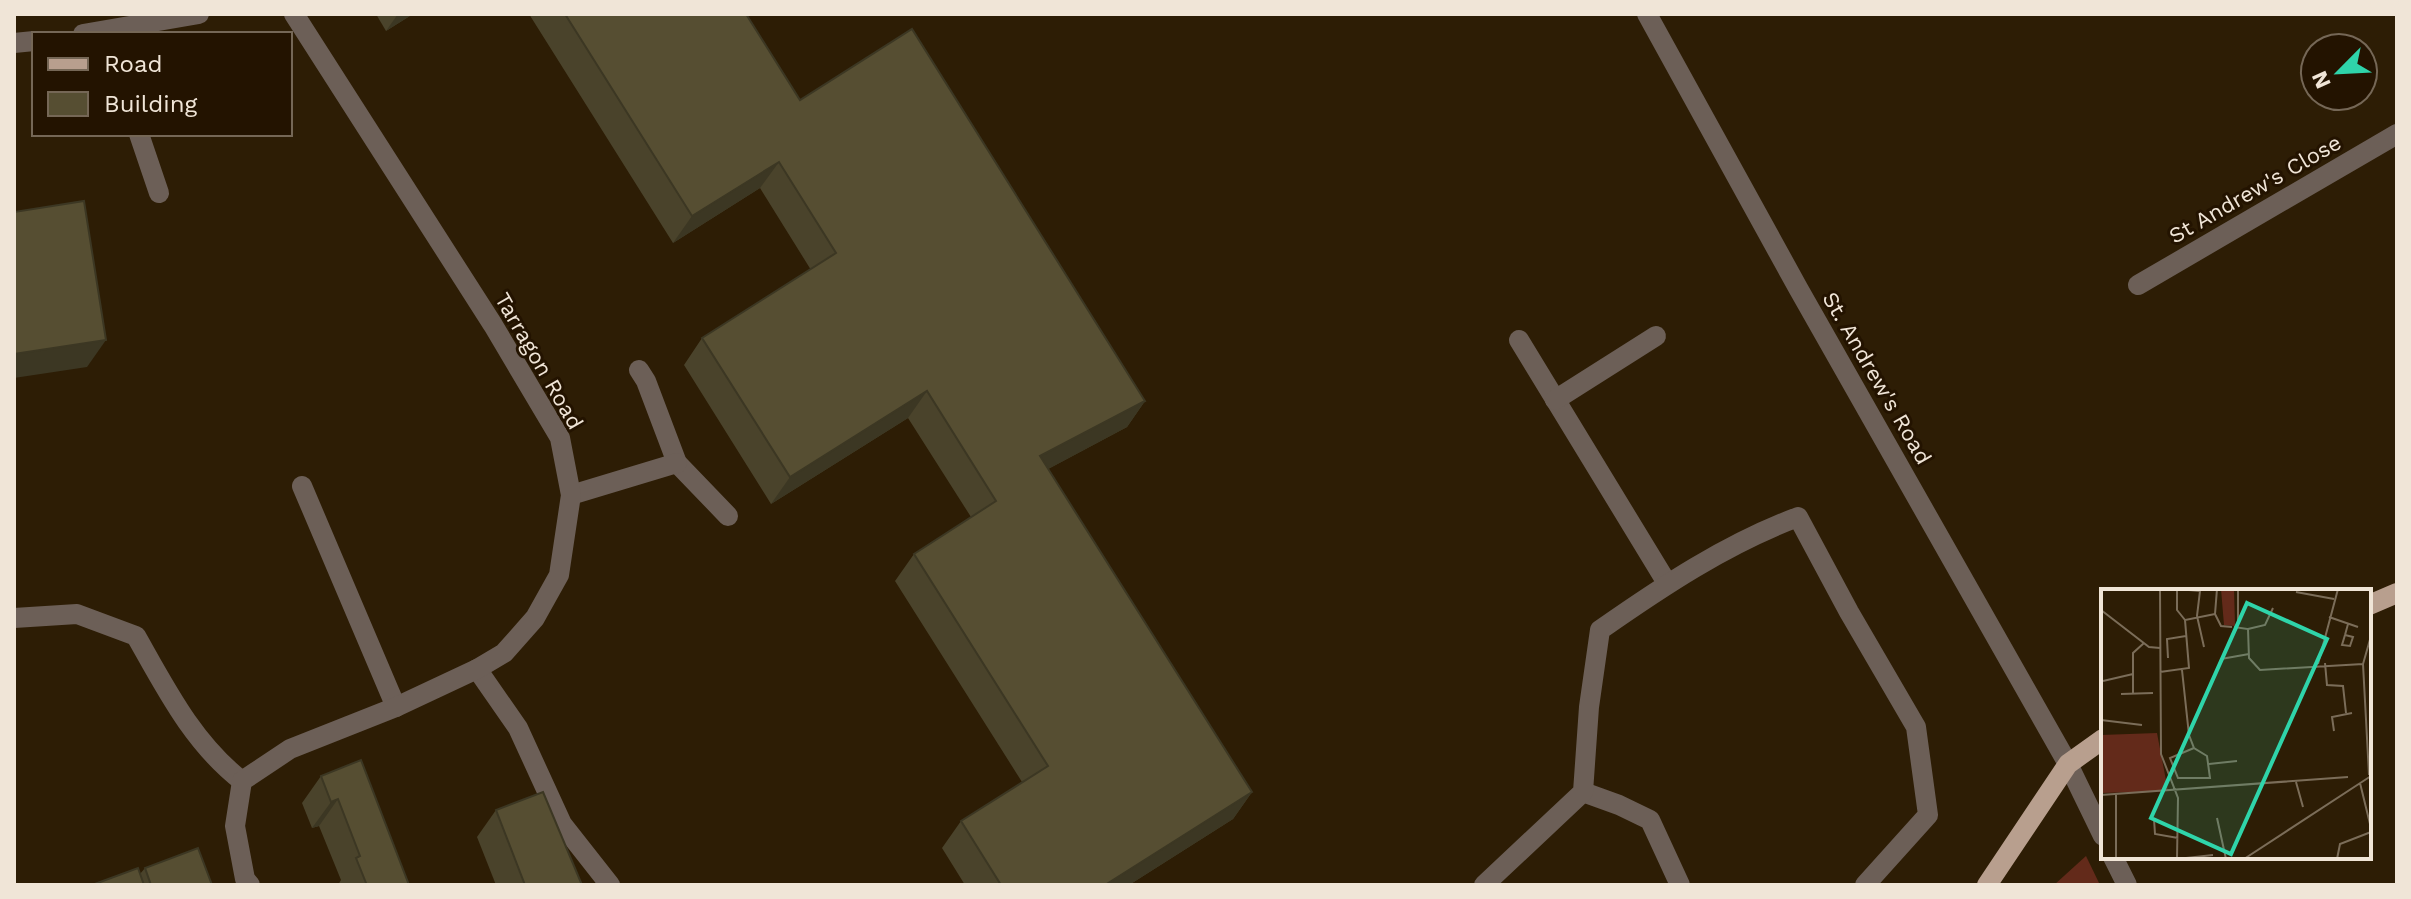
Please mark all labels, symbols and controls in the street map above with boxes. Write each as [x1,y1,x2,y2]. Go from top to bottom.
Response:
legend [32,32,292,136]
north arrow [2299,32,2379,112]
text: Road [104,50,163,78]
text: N [2306,67,2336,92]
text: Building [104,90,197,118]
street label: St Andrew's Close [2164,130,2346,248]
street label: St. Andrew's Road [1817,287,1937,469]
street label: Tarragon Road [490,288,588,434]
inset map [2101,589,2371,859]

